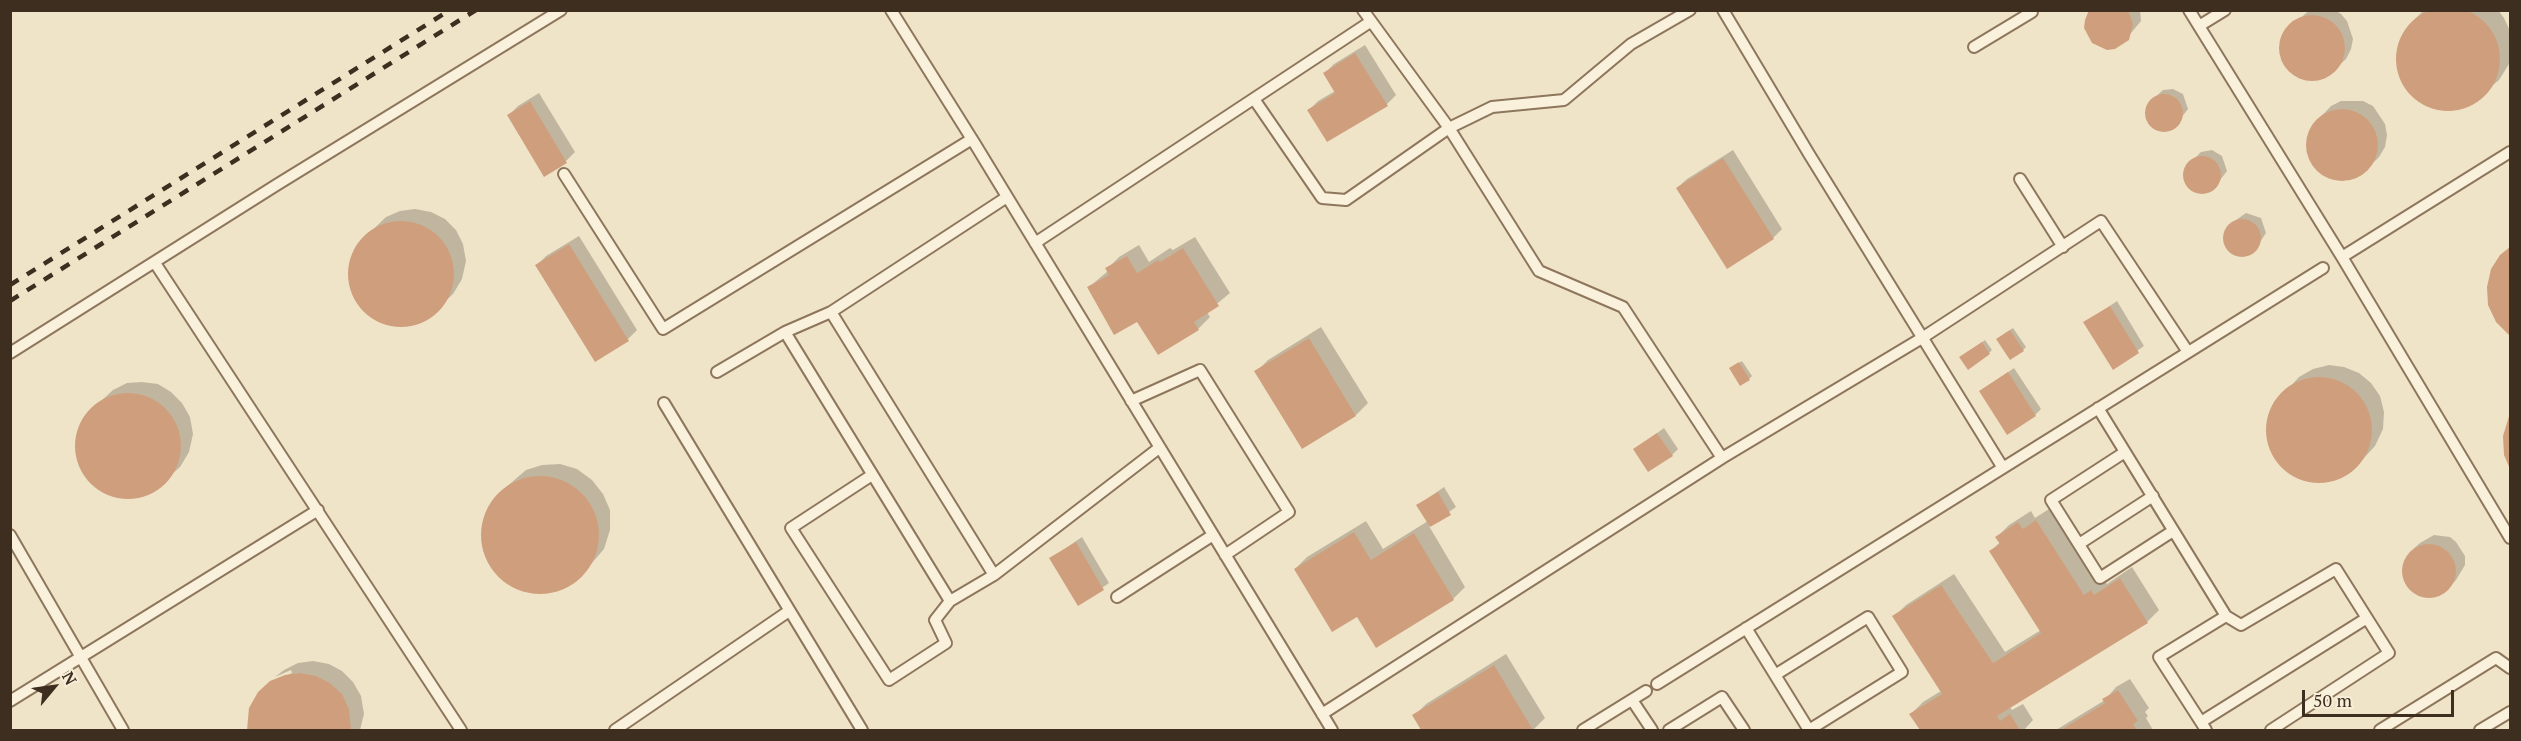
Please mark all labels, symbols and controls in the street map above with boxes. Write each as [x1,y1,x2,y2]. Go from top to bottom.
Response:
north arrow [24,657,84,717]
text: N [57,668,82,689]
scale bar [2305,678,2456,716]
text: 50 m [2313,688,2352,712]

